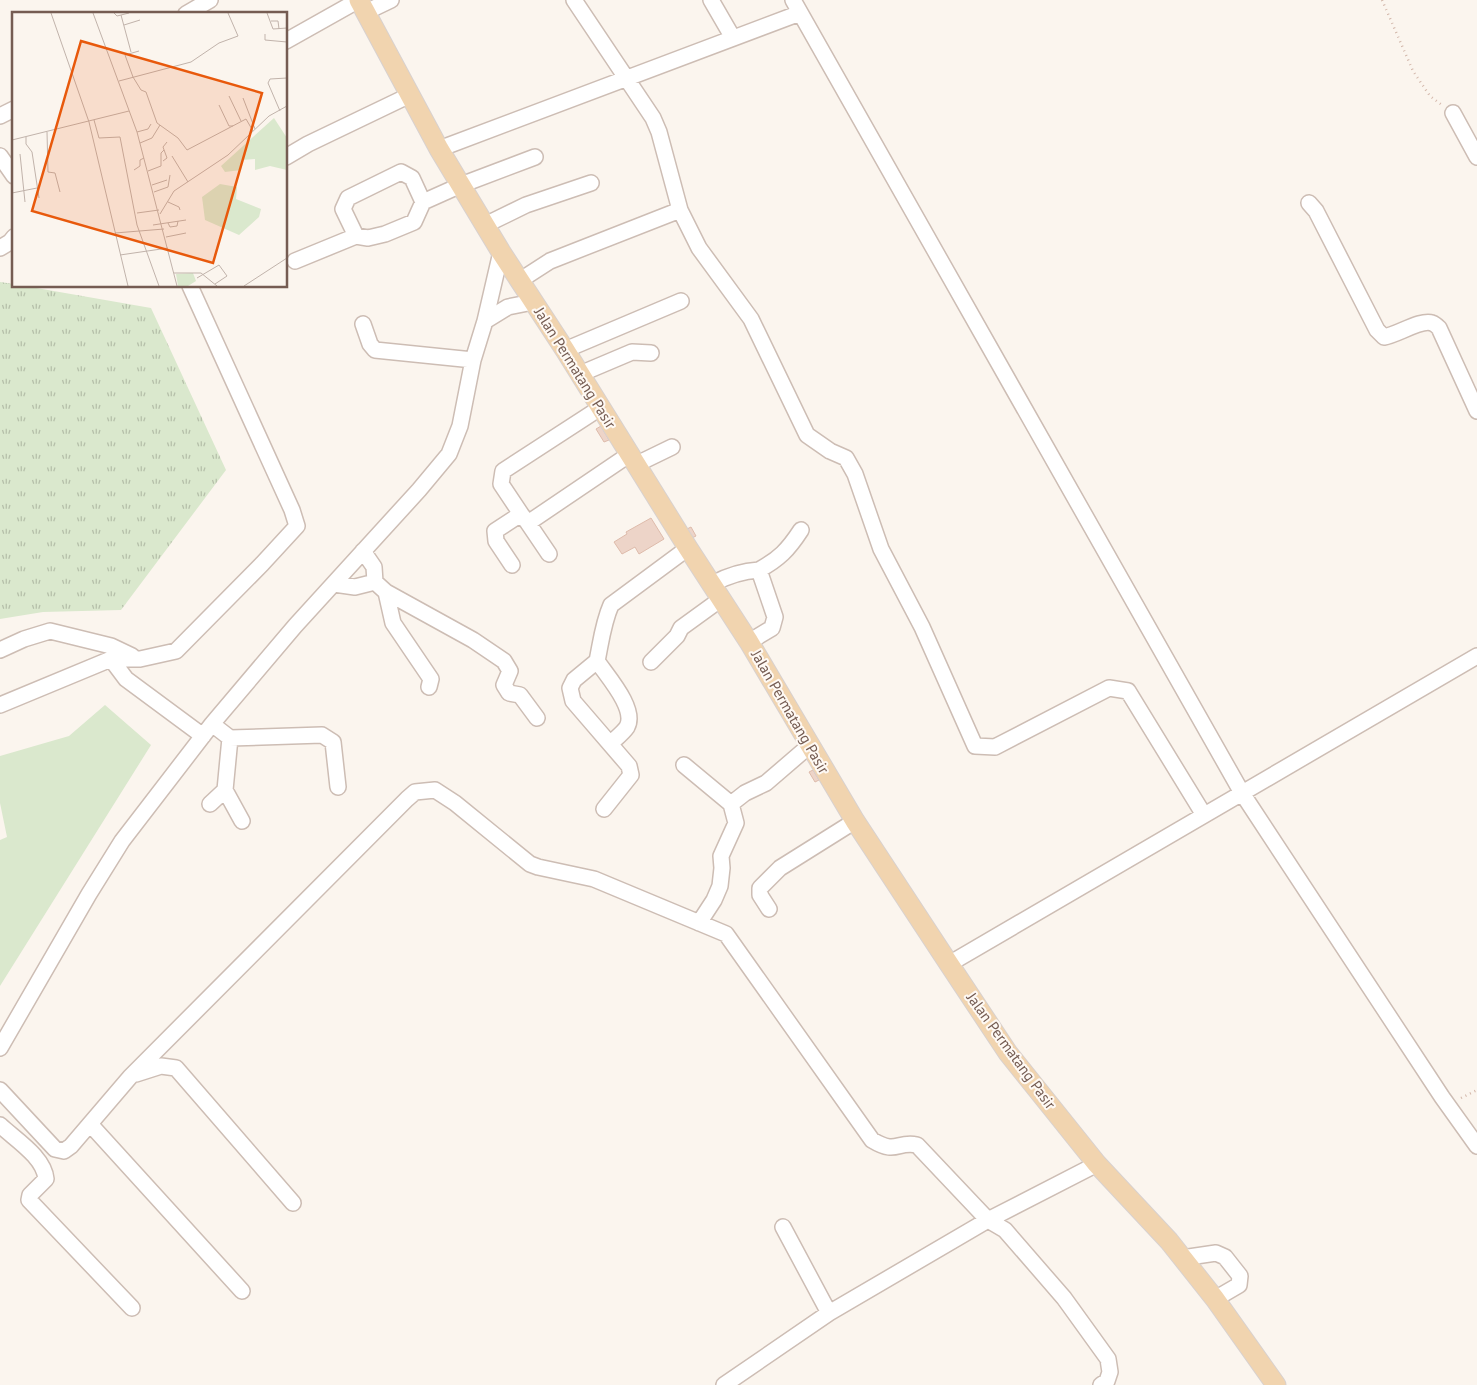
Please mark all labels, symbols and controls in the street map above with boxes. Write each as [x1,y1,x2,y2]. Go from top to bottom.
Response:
inset map [12,12,288,288]
street label: Jalan Permatang Pasir [530,303,620,432]
street label: Jalan Permatang Pasir [747,646,834,777]
street label: Jalan Permatang Pasir [962,988,1060,1113]

